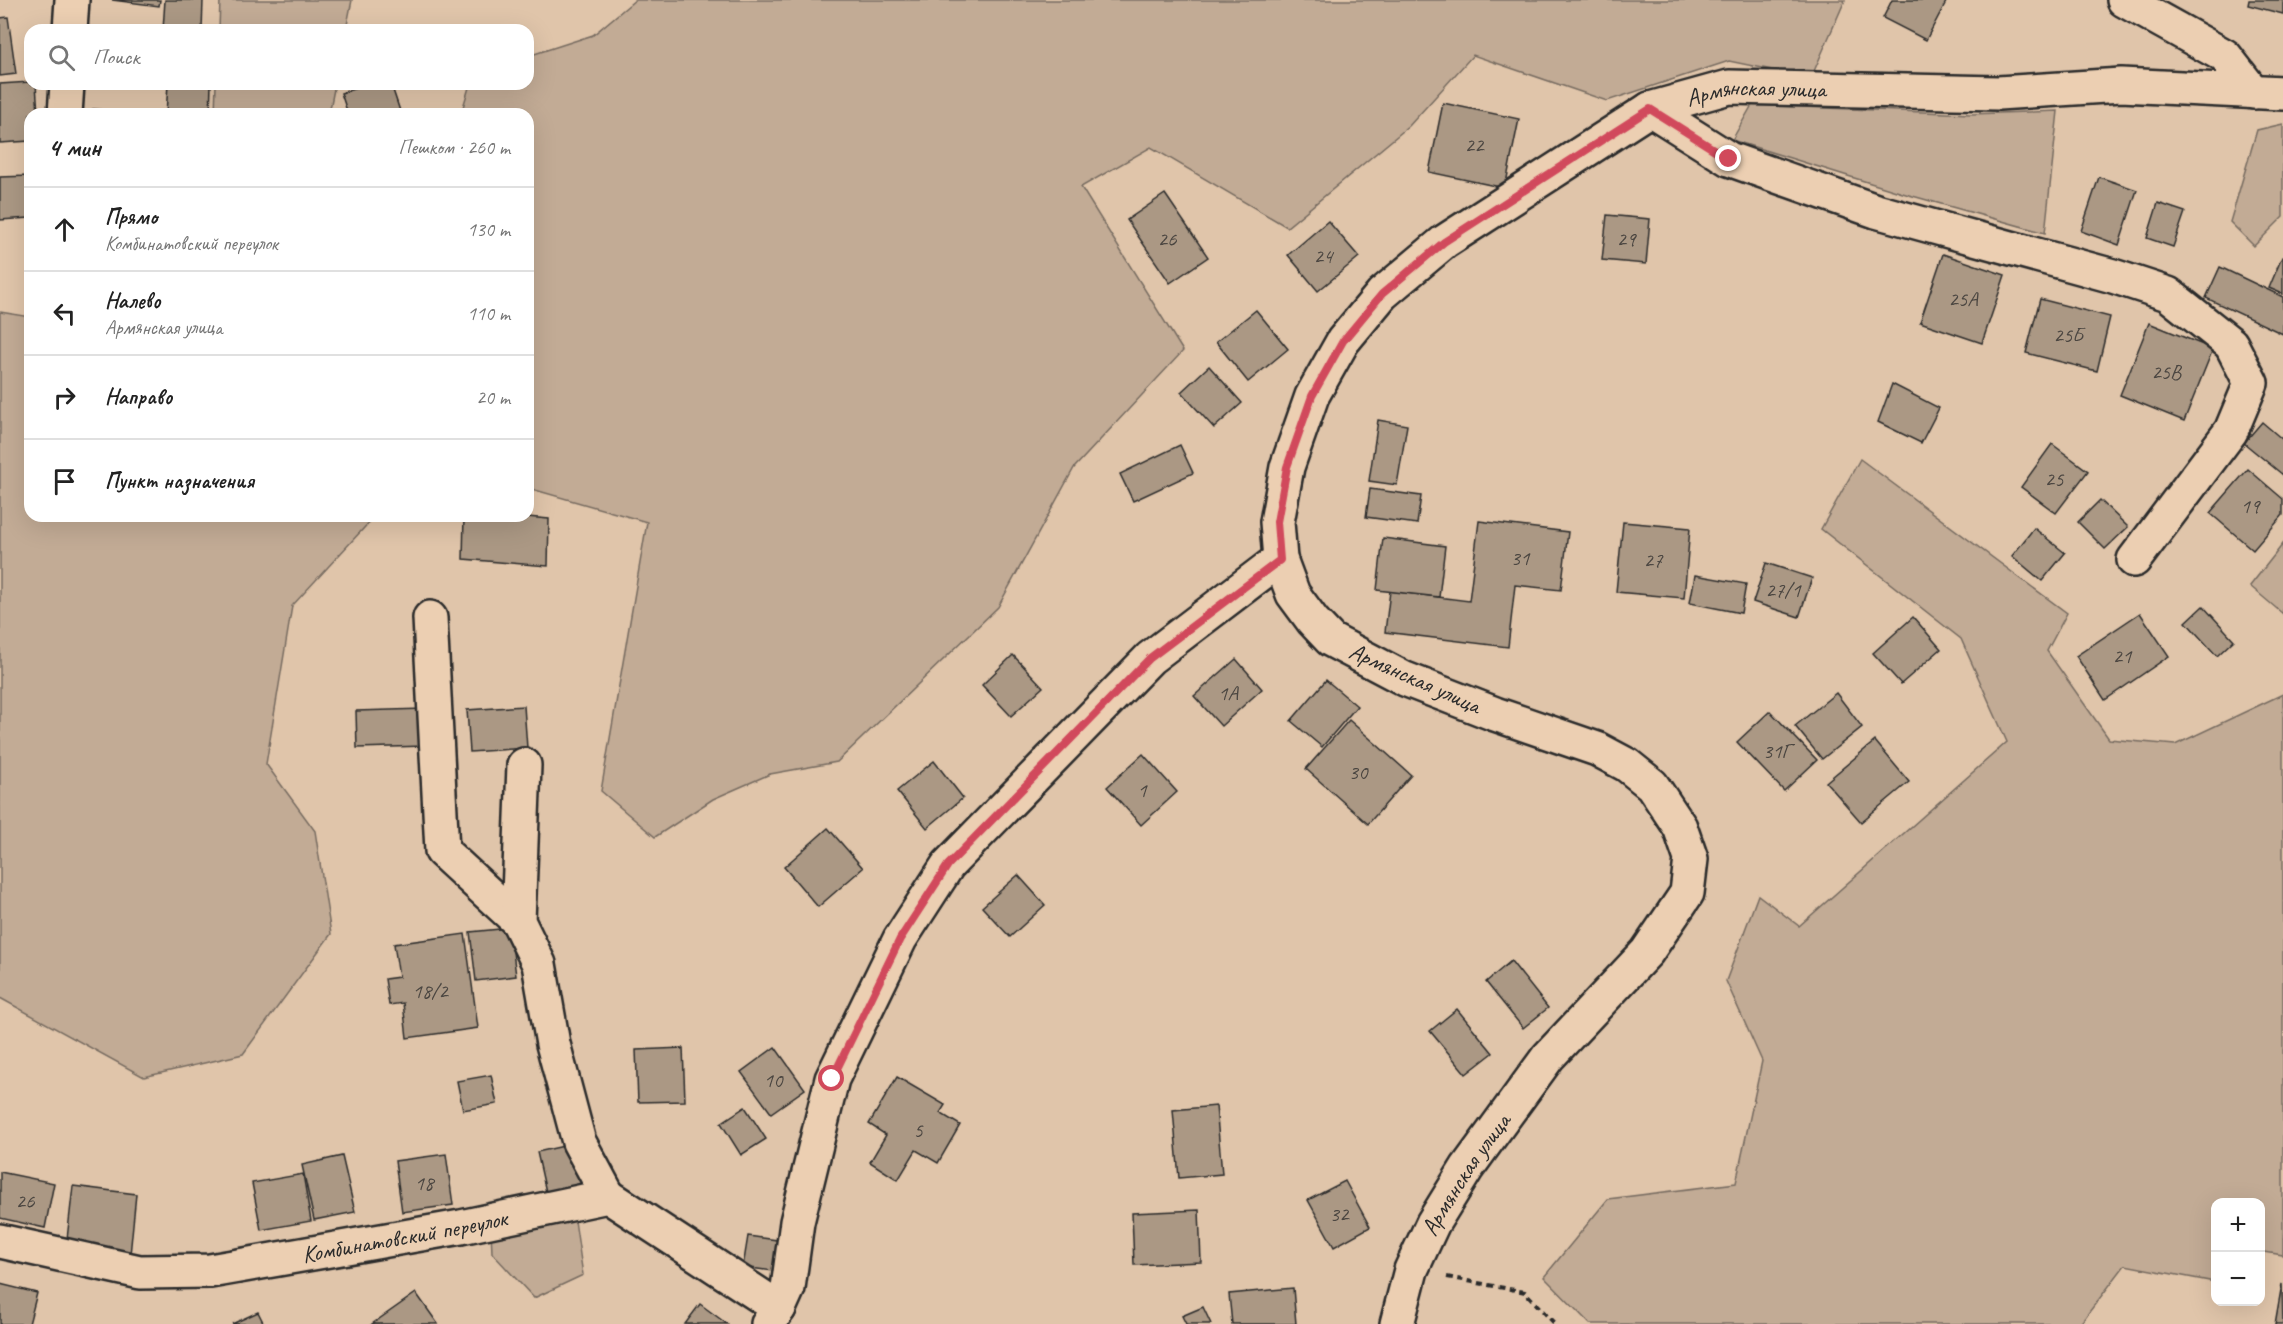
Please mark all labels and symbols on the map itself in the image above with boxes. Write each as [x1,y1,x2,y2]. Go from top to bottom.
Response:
street label: Армянская улица [1682,72,1828,113]
house number: 22 [1465,132,1485,158]
route end [1715,145,1741,171]
house number: 26 [1158,226,1177,252]
house number: 29 [1617,226,1637,252]
house number: 24 [1314,243,1335,269]
house number: 25А [1948,286,1979,312]
house number: 25Б [2053,322,2086,348]
house number: 25В [2151,359,2183,385]
house number: 25 [2045,466,2065,492]
house number: 19 [2241,493,2261,519]
house number: 31 [1511,545,1531,571]
house number: 27 [1644,547,1664,573]
house number: 27/1 [1765,577,1802,603]
street label: Армянская улица [1345,636,1487,721]
house number: 21 [2113,643,2133,669]
house number: 1А [1218,680,1239,706]
house number: 31Г [1763,738,1796,764]
house number: 30 [1349,759,1369,785]
house number: 1 [1137,777,1148,803]
house number: 18/2 [412,978,449,1004]
route start [818,1065,844,1091]
house number: 10 [764,1067,784,1093]
street label: Армянская улица [1414,1106,1518,1240]
house number: 5 [913,1117,924,1143]
house number: 18 [415,1170,436,1196]
house number: 26 [16,1188,35,1214]
house number: 32 [1330,1201,1350,1227]
street label: Комбинатовский переулок [300,1202,512,1270]

